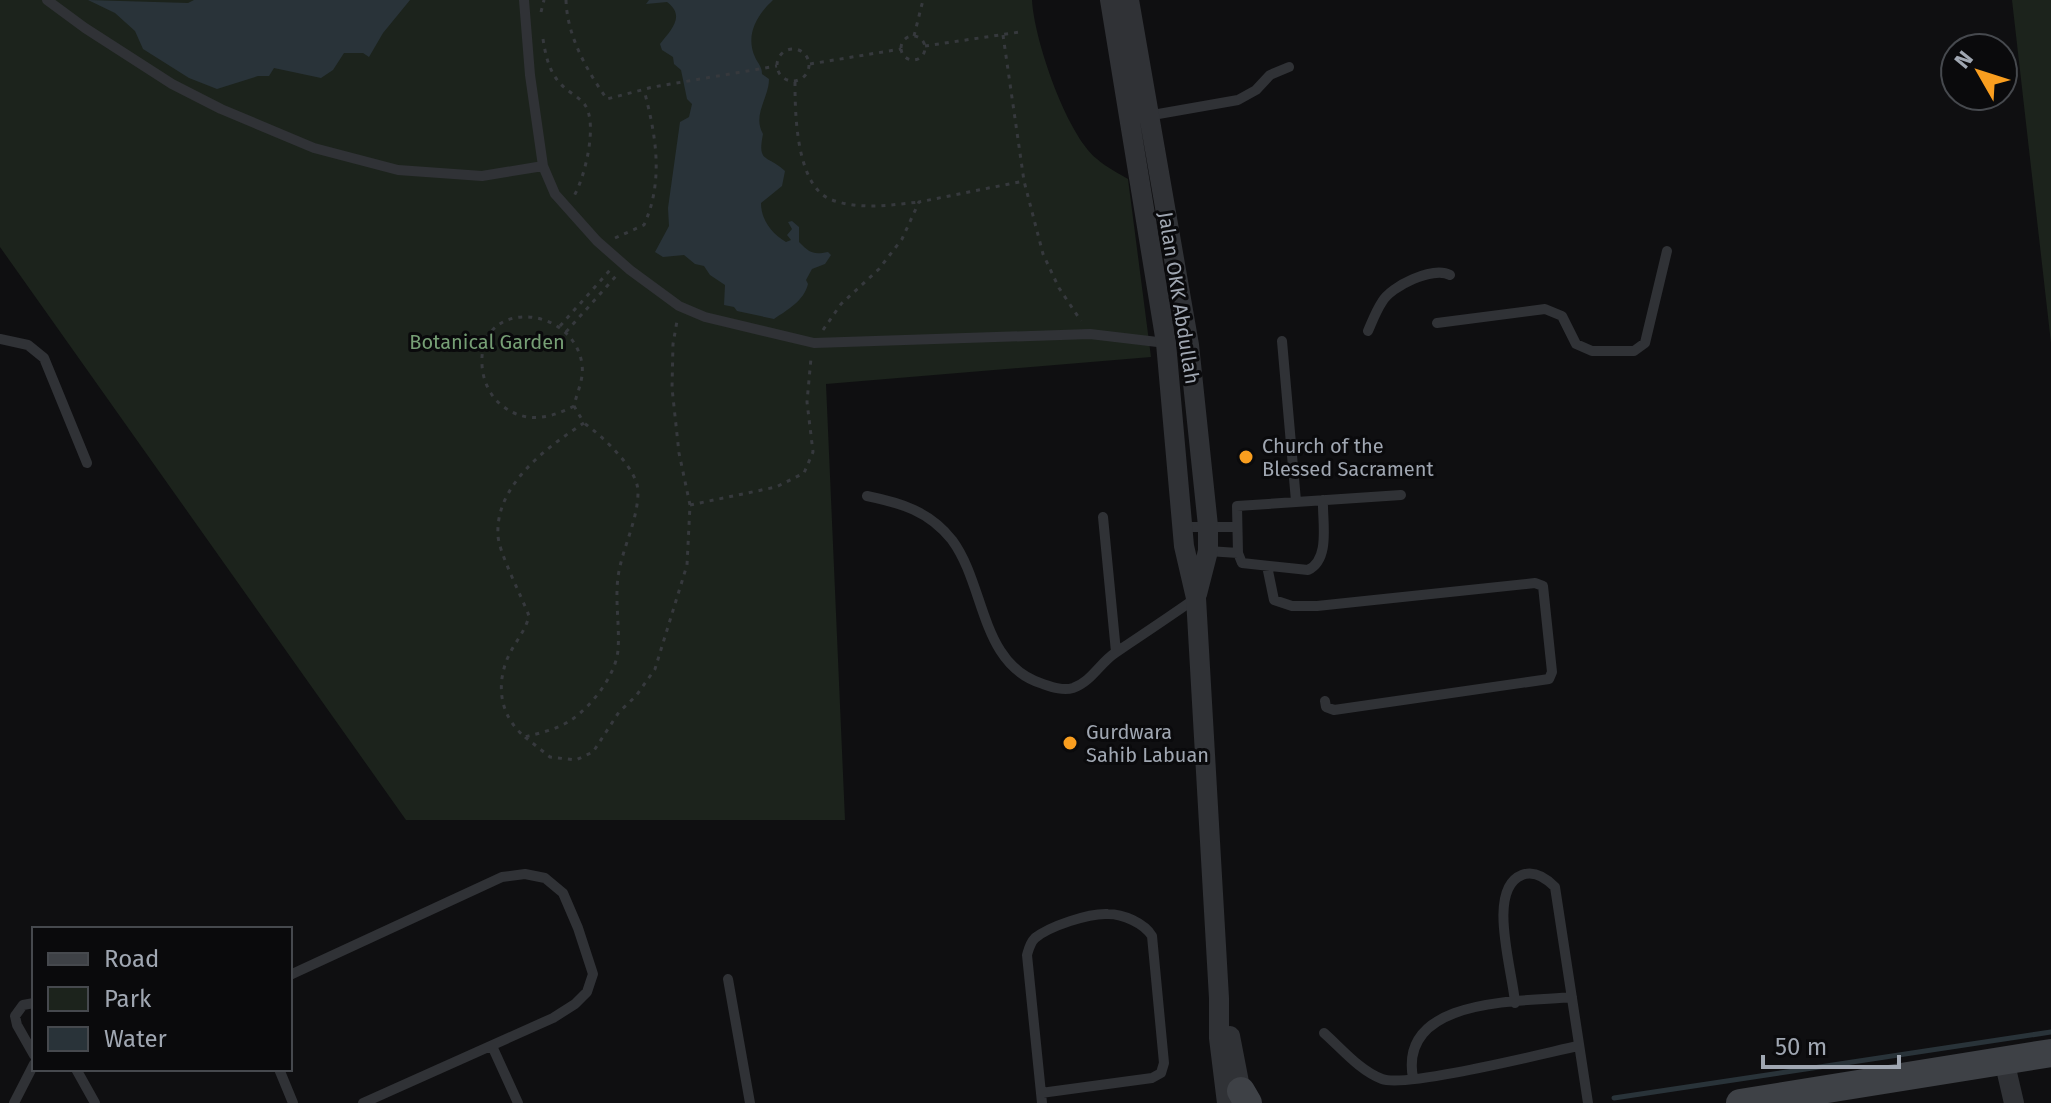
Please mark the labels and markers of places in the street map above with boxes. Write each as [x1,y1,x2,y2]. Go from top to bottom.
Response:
place label: Church of the Blessed Sacrament [1262,434,1434,481]
marker: Church of the Blessed Sacrament [1237,448,1255,466]
place label: Gurdwara Sahib Labuan [1086,720,1209,767]
marker: Gurdwara Sahib Labuan [1061,734,1079,752]

